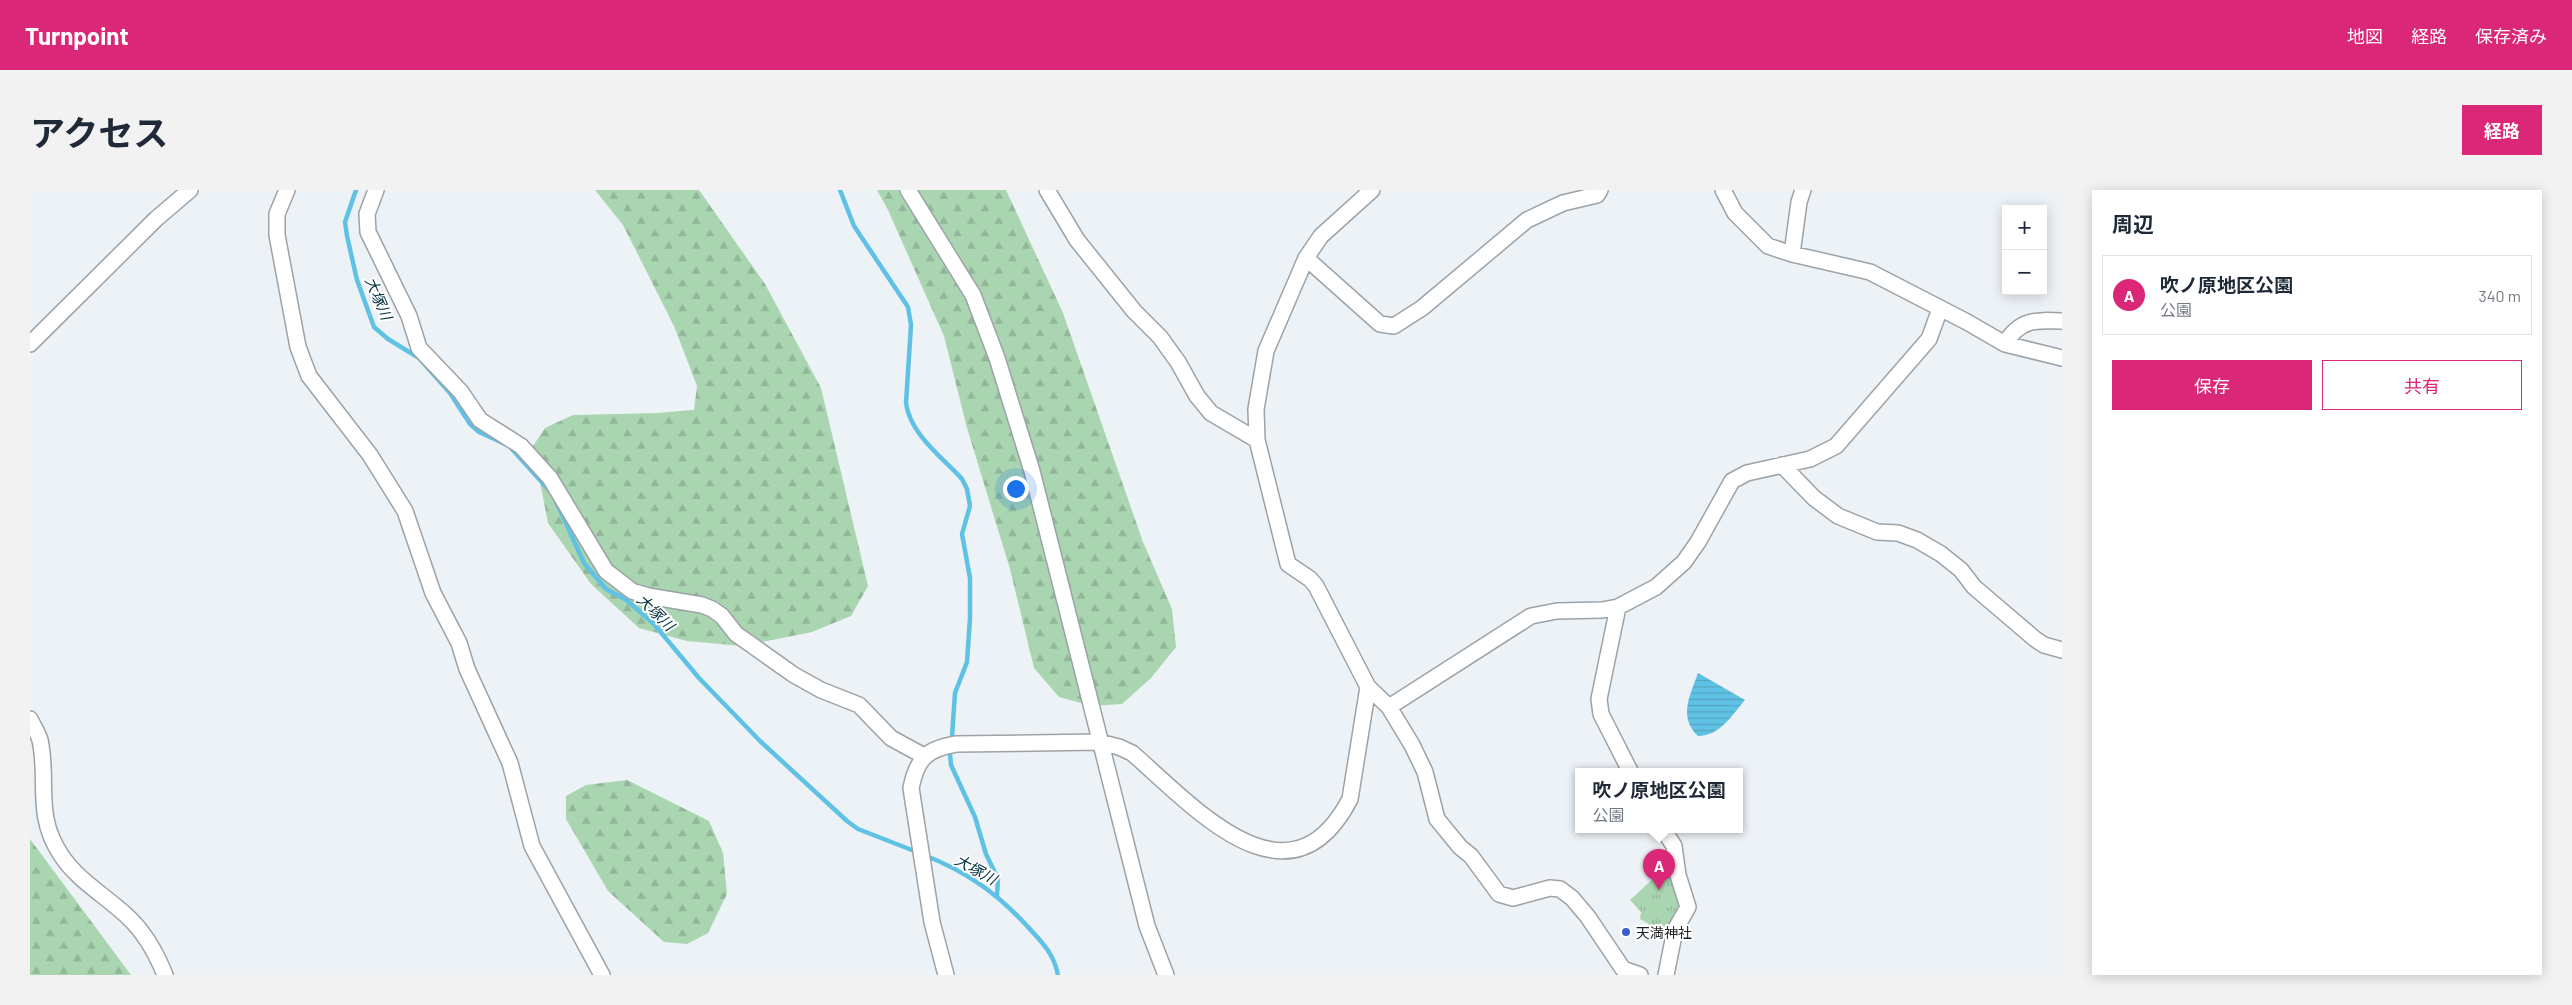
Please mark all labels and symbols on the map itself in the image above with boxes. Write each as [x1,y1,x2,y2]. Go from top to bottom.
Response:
water label: 大塚川 [362,274,397,324]
your location [1003,476,1029,502]
water label: 大塚川 [634,590,680,635]
pin: A [1643,849,1675,890]
water label: 大塚川 [952,850,1002,889]
place label: 天満神社 [1636,924,1692,941]
marker: 天満神社 [1620,926,1632,938]

